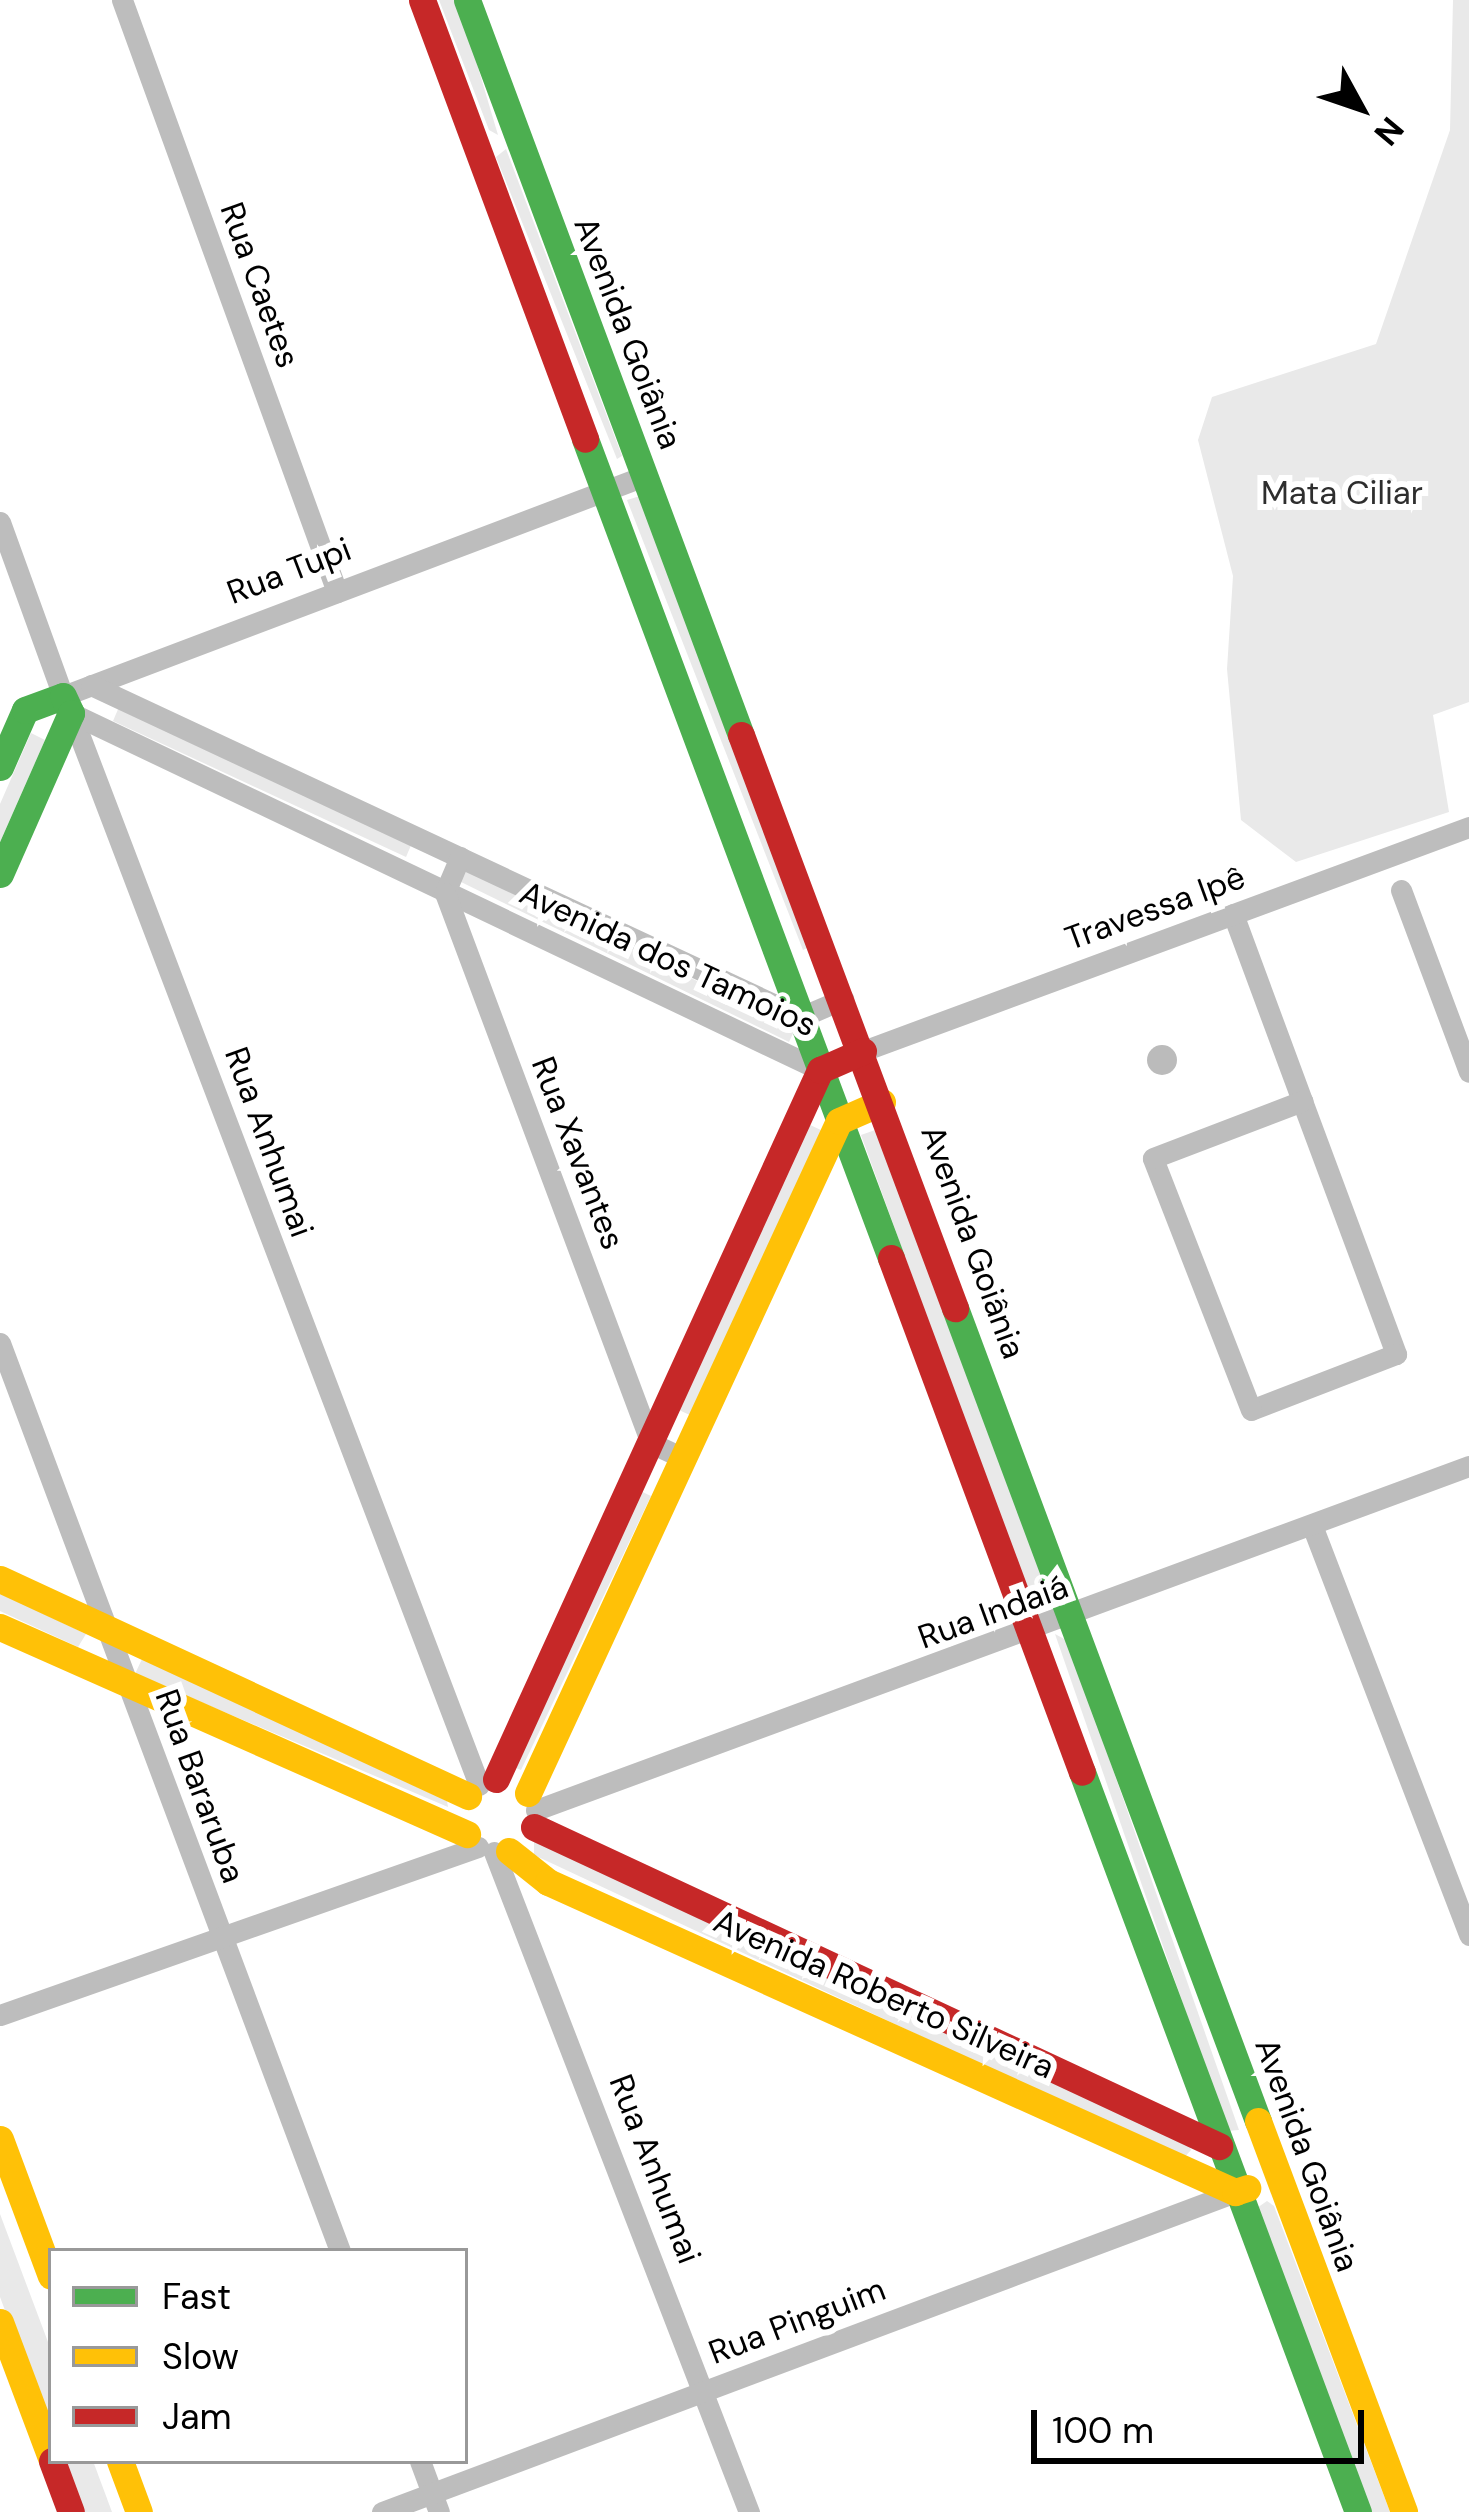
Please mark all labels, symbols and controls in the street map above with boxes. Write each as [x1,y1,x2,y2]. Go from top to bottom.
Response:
north arrow [1301,48,1421,168]
text: N [1365,108,1413,154]
street label: Rua Caetes [212,197,308,373]
street label: Avenida Goiânia [566,211,690,455]
park label: Mata Ciliar [1261,473,1423,513]
street label: Rua Tupi [221,529,357,613]
street label: Travessa Ipê [1060,857,1250,959]
street label: Avenida dos Tamoios [514,873,822,1045]
street label: Rua Anhumai [216,1042,322,1242]
street label: Rua Xavantes [523,1051,633,1255]
street label: Avenida Goiânia [912,1120,1034,1364]
street label: Rua Indaiá [913,1567,1073,1657]
street label: Rua Bararuba [147,1684,253,1888]
street label: Avenida Roberto Silveira [708,1901,1060,2087]
street label: Avenida Goiânia [1246,2033,1368,2277]
street label: Rua Anhumai [601,2069,709,2269]
legend [48,2248,468,2464]
street label: Rua Pinguim [703,2269,891,2373]
text: Fast [162,2273,231,2320]
text: Slow [162,2333,239,2380]
scale bar [1037,2386,1370,2460]
text: Jam [162,2393,232,2440]
text: 100 m [1052,2407,1154,2454]

